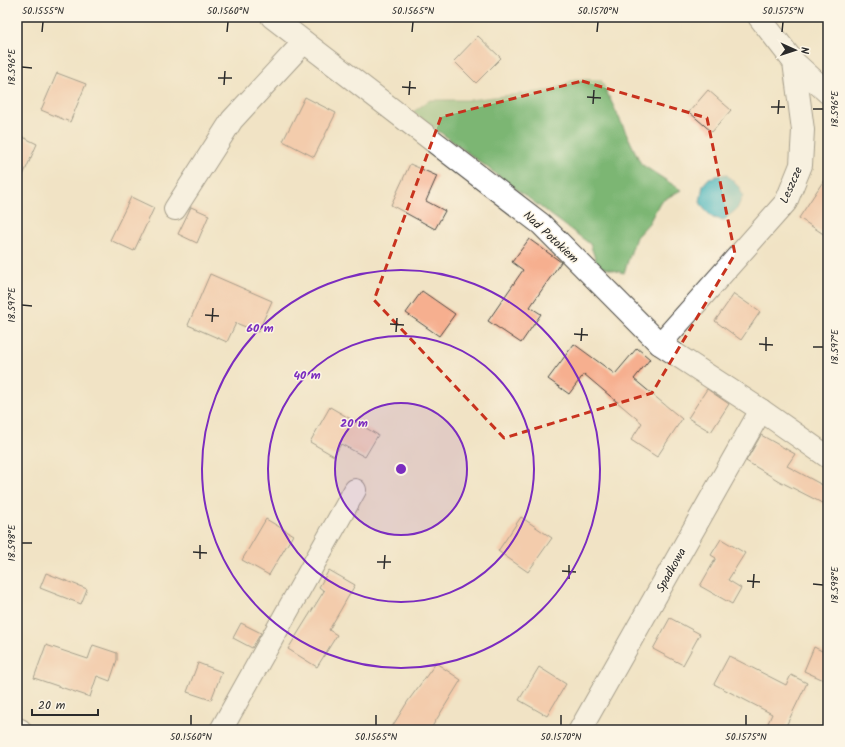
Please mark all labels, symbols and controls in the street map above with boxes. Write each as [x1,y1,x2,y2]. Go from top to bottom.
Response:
text: 50.1555°N [22,3,64,19]
text: 50.1560°N [207,3,249,19]
text: 50.1565°N [392,3,434,19]
text: 50.1570°N [577,3,619,19]
text: 50.1575°N [762,3,804,19]
north arrow [775,30,815,70]
text: N [795,47,813,54]
text: 18.596°E [4,48,20,85]
text: 18.596°E [827,90,843,127]
street label: Leszcze [775,163,808,207]
street label: Nad Potokiem [519,207,583,268]
text: 18.597°E [4,286,20,323]
text: 60 m [246,319,274,338]
text: 18.597°E [827,328,843,365]
text: 40 m [293,366,321,385]
text: 20 m [340,414,368,433]
centre of rings [394,462,408,476]
text: 18.598°E [4,523,20,562]
street label: Spadkowa [651,544,692,596]
text: 18.598°E [827,565,843,604]
scale bar [32,691,98,717]
text: 20 m [38,696,66,715]
text: 50.1560°N [170,729,212,745]
text: 50.1565°N [355,729,397,745]
text: 50.1570°N [540,729,582,745]
text: 50.1575°N [725,729,767,745]

